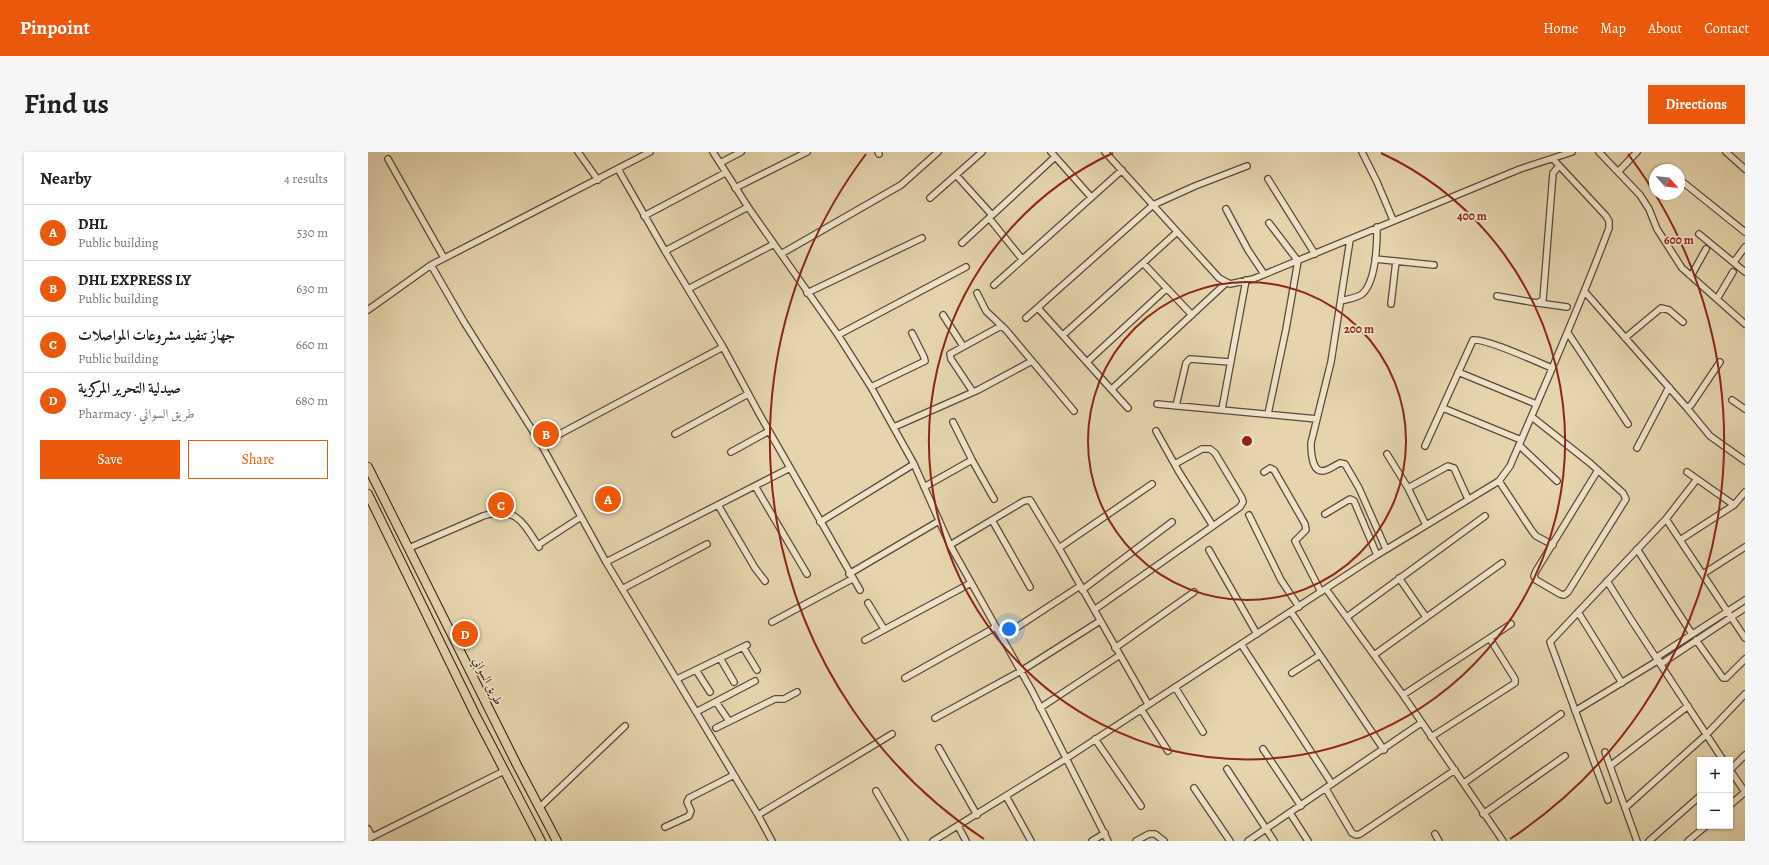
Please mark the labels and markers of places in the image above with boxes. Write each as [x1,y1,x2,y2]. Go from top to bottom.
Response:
pin: B [533,419,559,449]
centre of rings [1240,434,1254,448]
pin: A [595,484,621,514]
pin: C [488,490,514,520]
pin: D [452,619,478,649]

